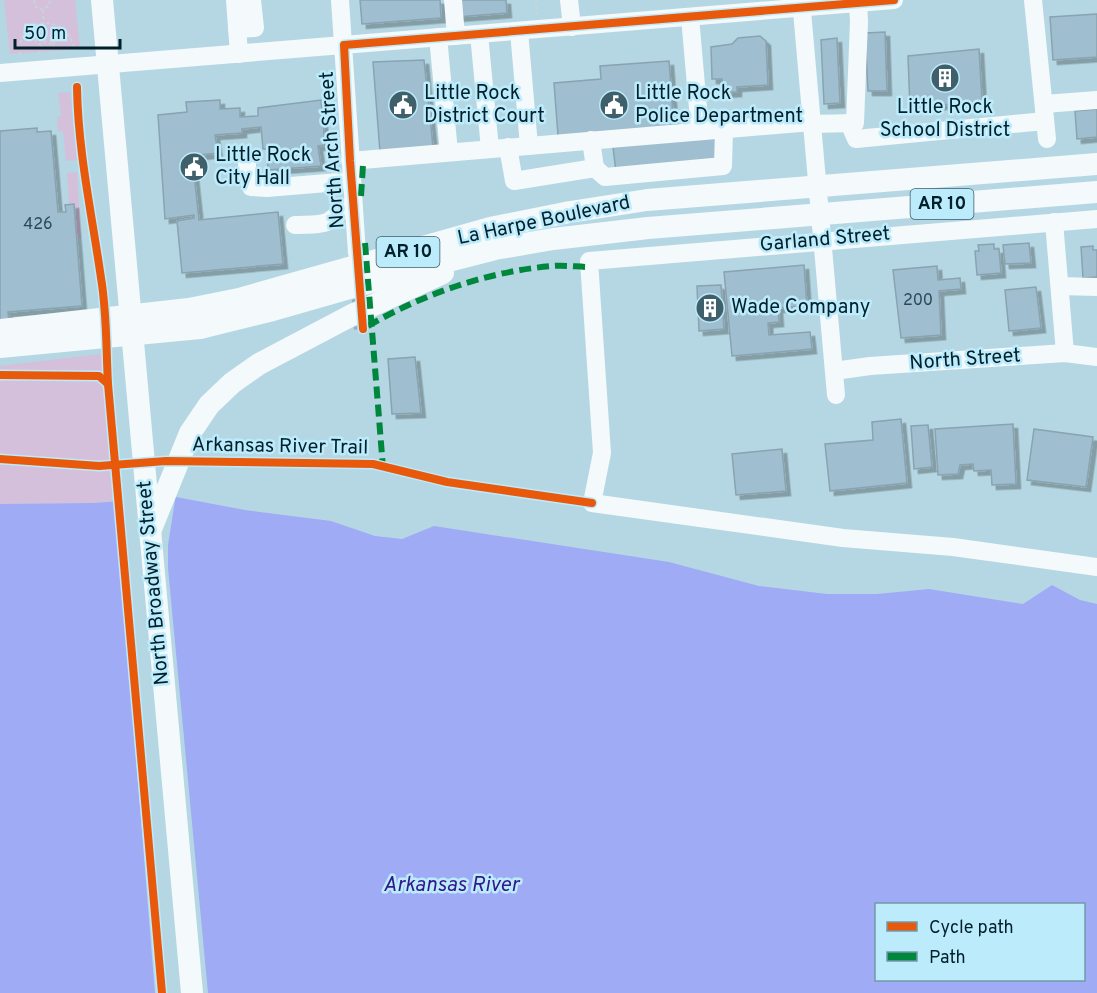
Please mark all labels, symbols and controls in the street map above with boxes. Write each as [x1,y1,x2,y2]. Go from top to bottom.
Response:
scale bar [15,12,120,50]
text: 50 m [24,23,66,46]
building icon: Little Rock School District [929,62,961,94]
street label: North Arch Street [315,71,351,229]
place label: Little Rock District Court [424,81,545,130]
place label: Little Rock Police Department [635,81,803,130]
public building icon: Little Rock District Court [387,89,419,121]
public building icon: Little Rock Police Department [598,89,630,121]
place label: Little Rock School District [880,95,1010,144]
place label: Little Rock City Hall [215,143,311,192]
public building icon: Little Rock City Hall [178,151,210,183]
road number: AR 10 [910,189,974,219]
street label: La Harpe Boulevard [455,190,633,252]
house number: 426 [23,215,53,235]
street label: Garland Street [759,221,891,259]
road number: AR 10 [376,237,440,267]
house number: 200 [903,291,933,311]
building icon: Wade Company [694,292,726,324]
place label: Wade Company [731,295,870,321]
street label: North Street [908,343,1022,377]
street label: Arkansas River Trail [192,432,368,462]
street label: North Broadway Street [132,480,176,686]
water label: Arkansas River [383,872,521,899]
legend [875,903,1085,981]
text: Cycle path [929,917,1014,940]
text: Path [929,947,966,970]

